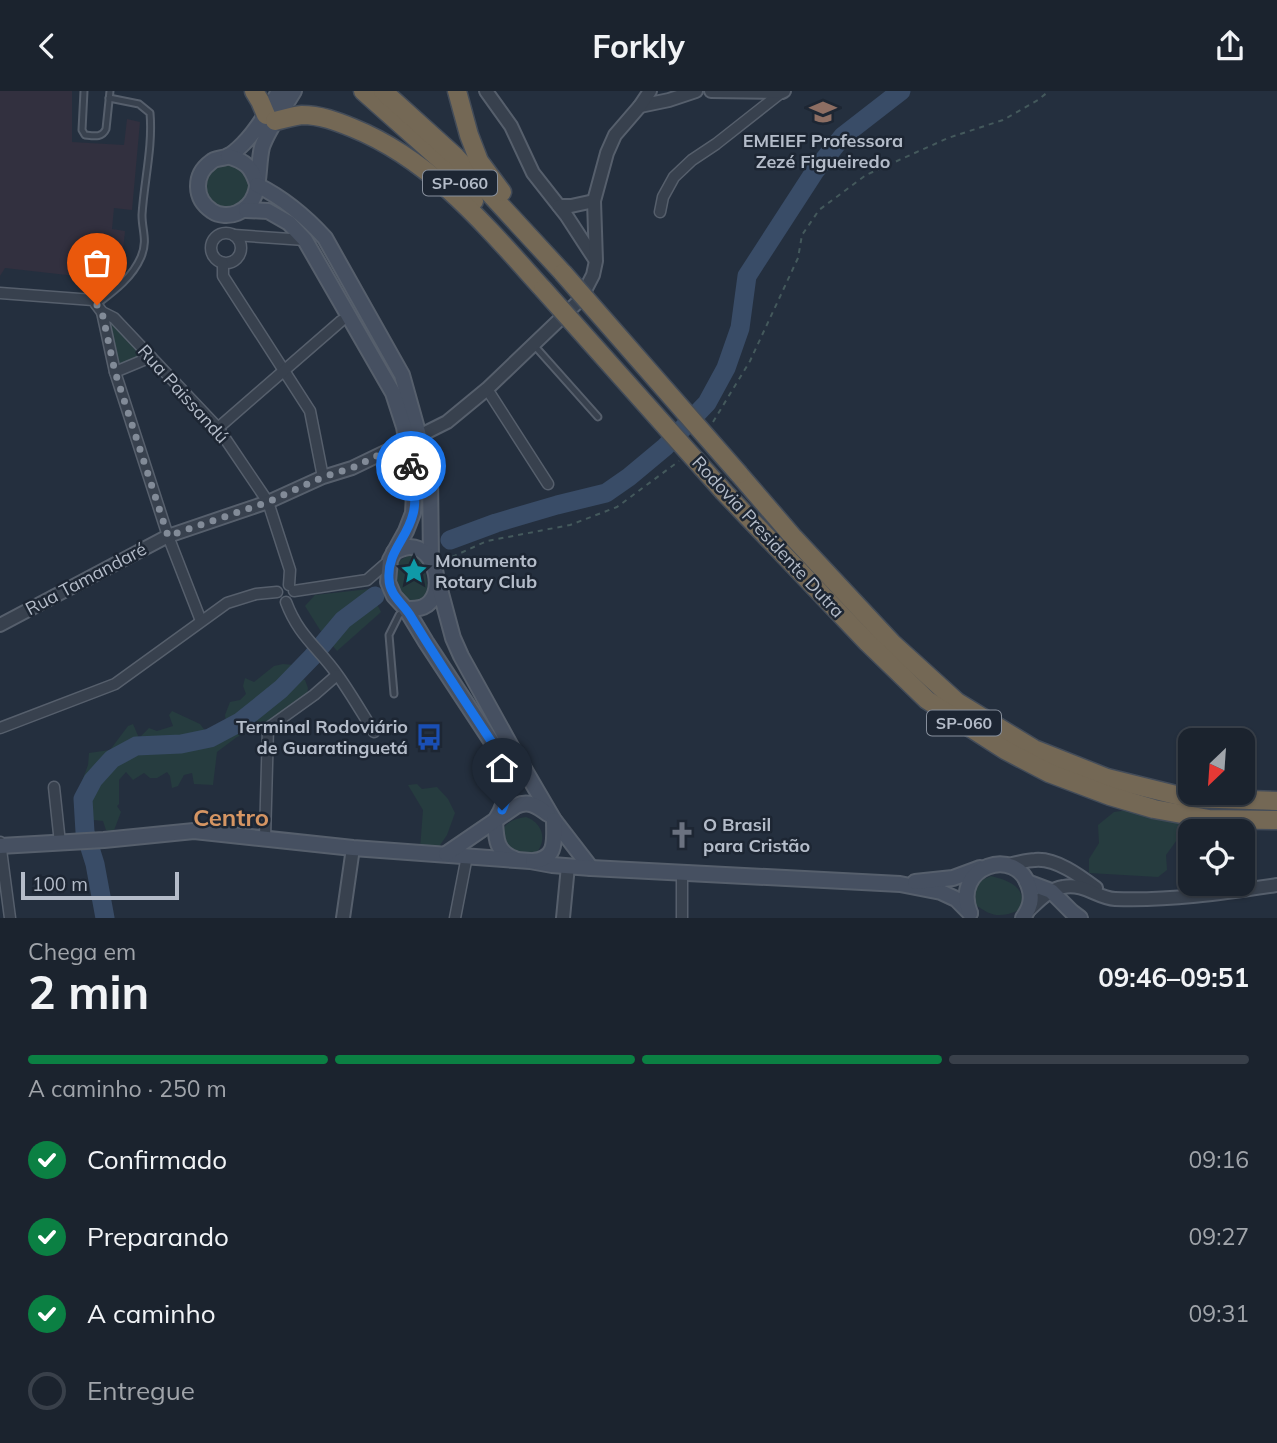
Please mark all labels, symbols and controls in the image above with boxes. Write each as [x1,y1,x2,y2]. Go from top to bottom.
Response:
text: Forkly [592,26,685,66]
icon: back [28,27,66,65]
icon: share [1211,27,1249,65]
school or university icon: EMEIEF Professora Zezé Figueiredo [808,97,838,127]
place label: EMEIEF Professora Zezé Figueiredo [743,129,903,173]
road number: SP-060 [423,171,497,195]
pin [67,233,127,305]
icon: bag [78,244,116,282]
street label: Rua Paissandú [133,339,234,448]
courier [376,431,446,501]
icon: bike [392,447,430,485]
street label: Rodovia Presidente Dutra [687,451,849,622]
street label: Rua Tamandaré [21,537,150,620]
place label: Monumento Rotary Club [435,549,537,593]
place icon: Monumento Rotary Club [399,556,429,586]
road number: SP-060 [927,711,1001,736]
place label: Terminal Rodoviário de Guaratinguetá [236,715,408,759]
bus stop icon: Terminal Rodoviário de Guaratinguetá [414,722,444,752]
north arrow [1178,728,1255,805]
map controls [1178,728,1255,896]
pin [472,738,532,810]
icon: home [483,749,521,787]
district label: Centro [193,802,269,832]
place label: O Brasil para Cristão [703,813,810,857]
button: locate [1178,819,1255,896]
church icon: O Brasil para Cristão [667,820,697,850]
scale bar [21,869,178,901]
text: 100 m [32,872,88,896]
text: Chega em [28,937,136,966]
text: 09:46–09:51 [1098,961,1249,994]
text: 2 min [28,963,149,1021]
text: A caminho · 250 m [28,1074,227,1103]
icon: check [28,1141,66,1179]
text: Confirmado [87,1143,227,1176]
text: 09:16 [1189,1145,1249,1174]
icon: check [28,1218,66,1256]
text: Preparando [87,1220,229,1253]
text: 09:27 [1189,1222,1249,1251]
icon: check [28,1295,66,1333]
text: A caminho [87,1297,216,1330]
text: 09:31 [1189,1299,1249,1328]
text: Entregue [87,1374,195,1407]

